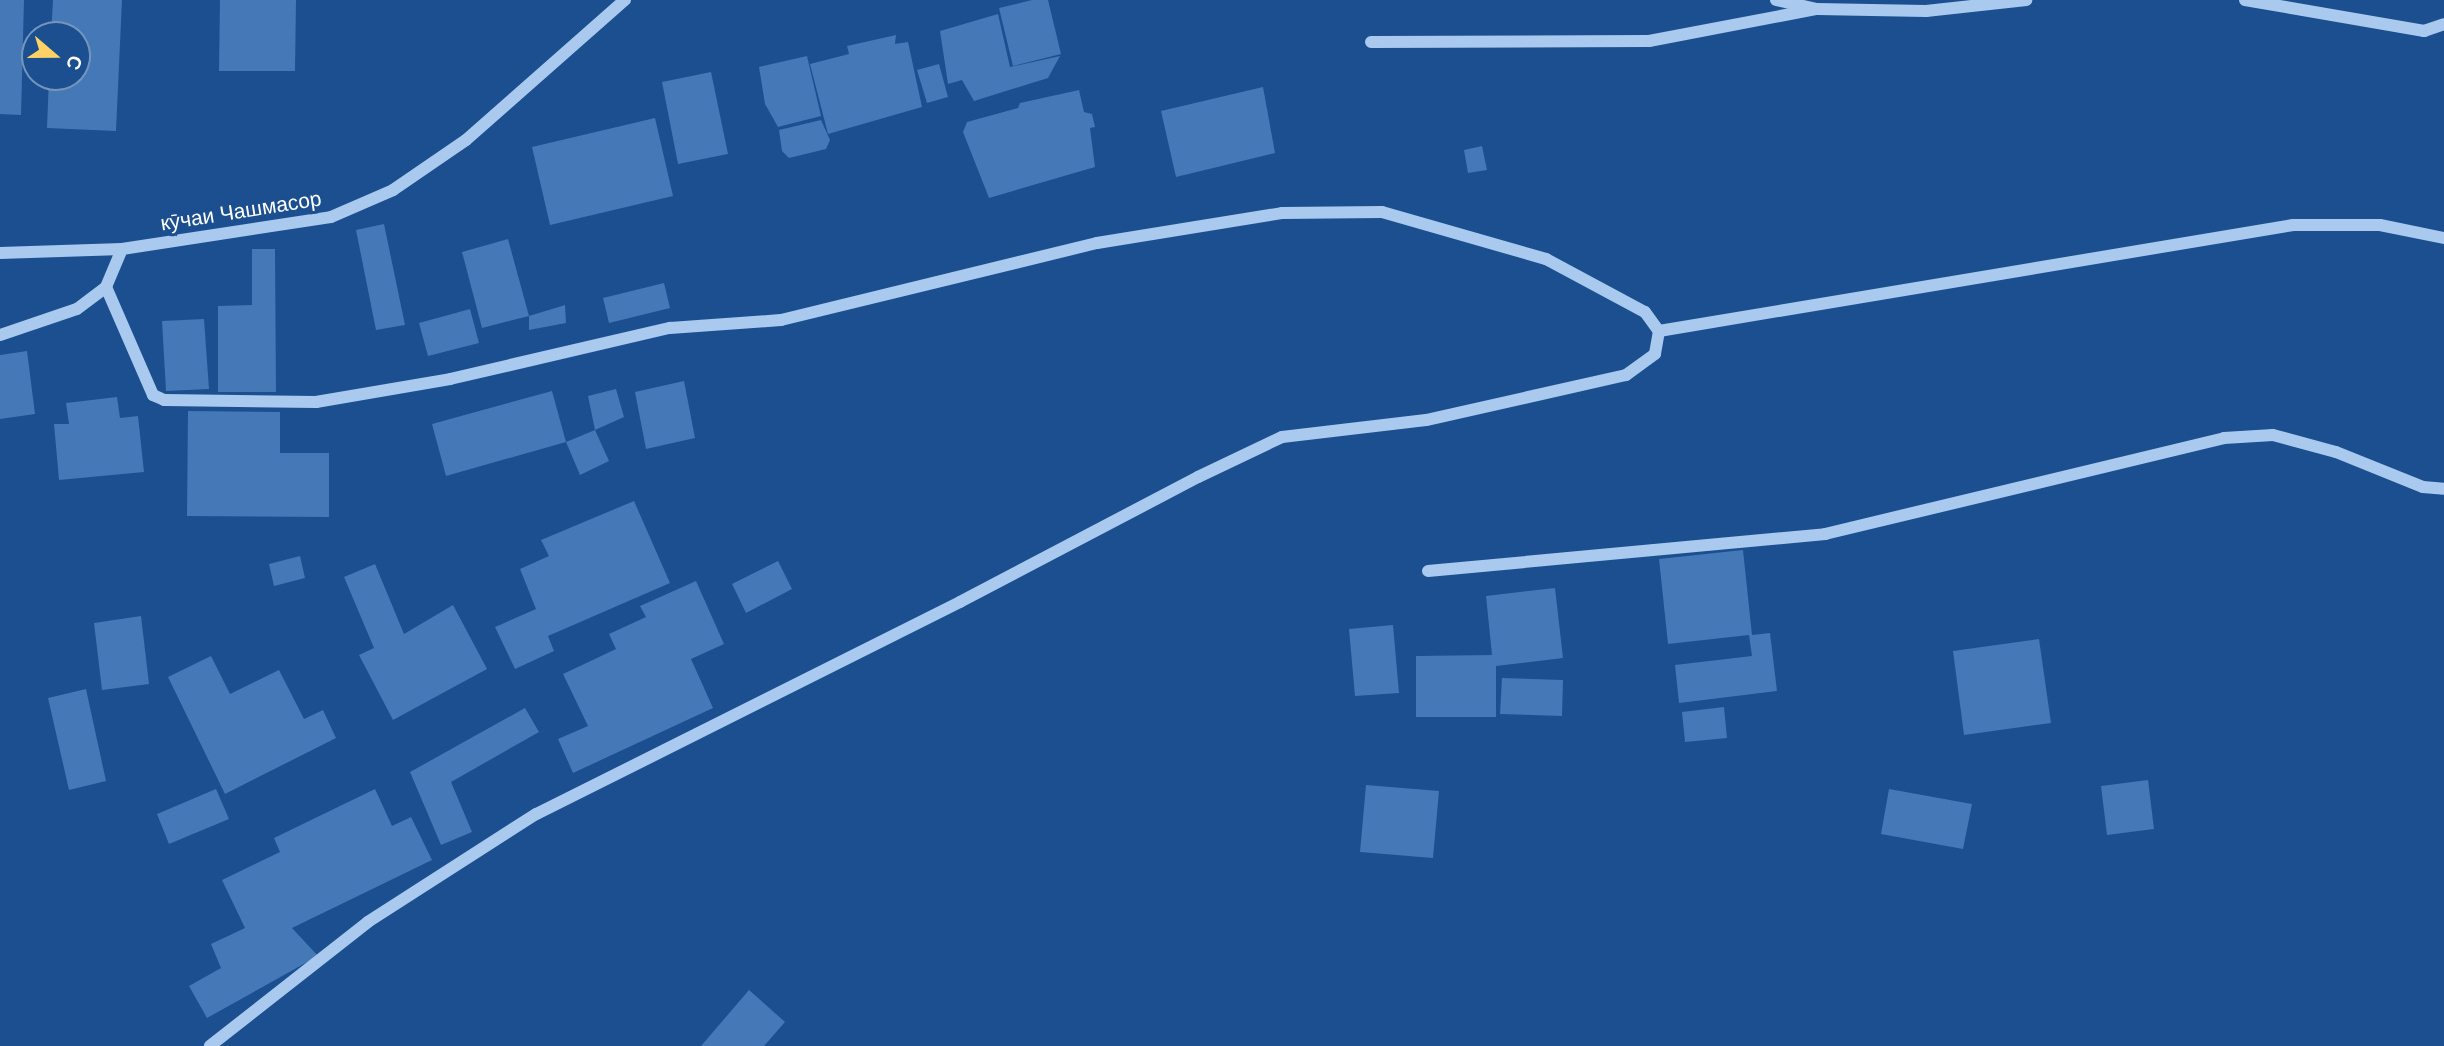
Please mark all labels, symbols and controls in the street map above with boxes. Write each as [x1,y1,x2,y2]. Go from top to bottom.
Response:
north arrow [21,21,91,91]
text: С [62,53,87,73]
street label: кӯчаи Чашмасор [159,186,323,236]

